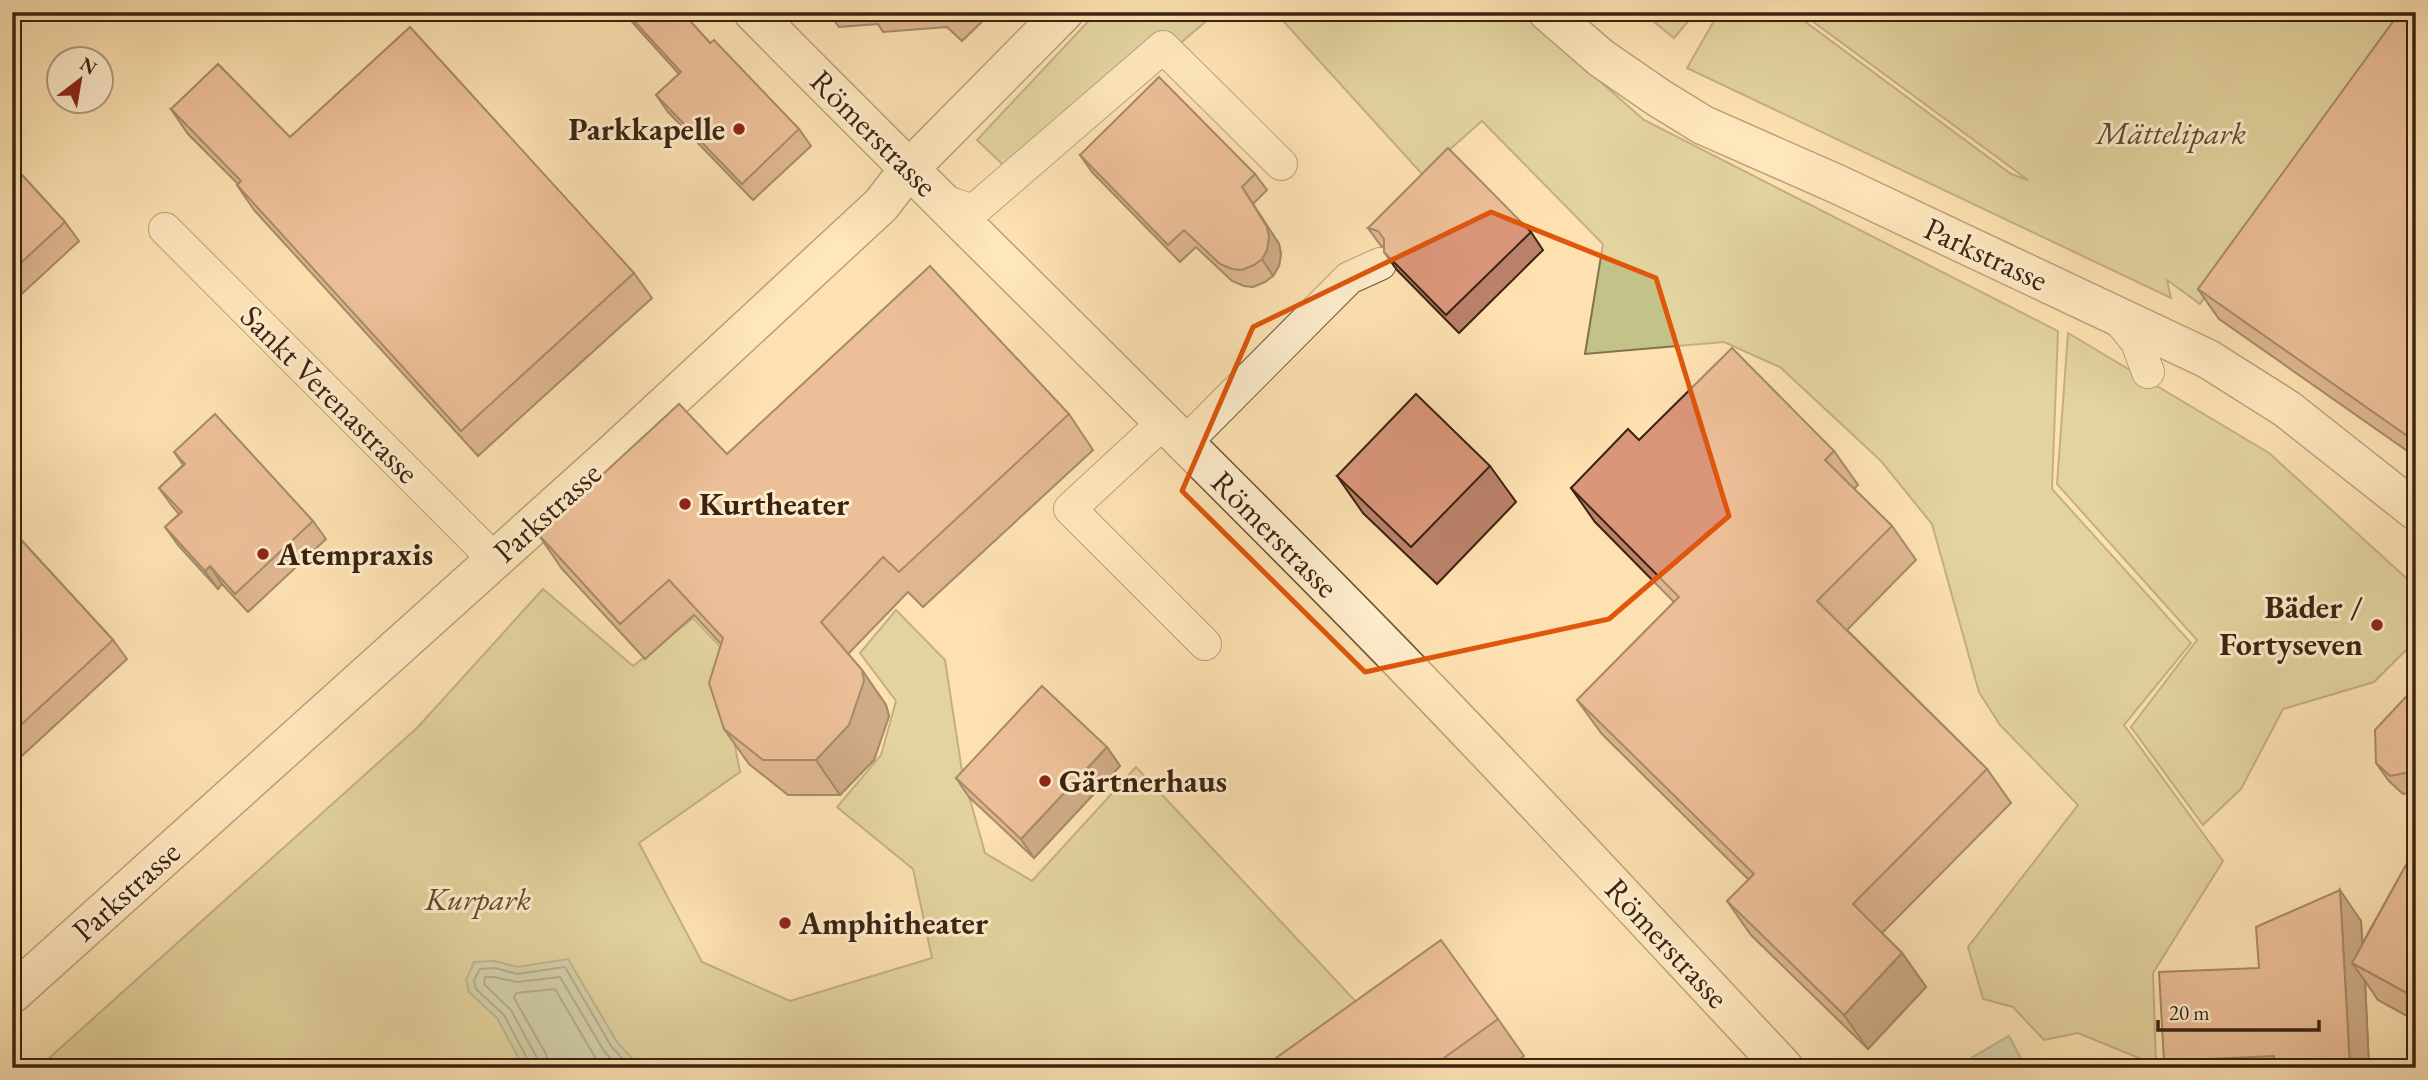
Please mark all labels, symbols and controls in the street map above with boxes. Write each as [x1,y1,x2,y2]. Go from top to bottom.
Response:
north arrow [46,46,116,116]
text: N [75,51,102,81]
street label: Römerstrasse [801,60,947,206]
place label: Parkkapelle [568,108,725,150]
park label: Mättelipark [2094,112,2246,154]
marker: Parkkapelle [731,121,747,137]
street label: Parkstrasse [1918,207,2054,301]
street label: Sankt Verenastrasse [231,295,429,493]
street label: Parkstrasse [484,452,610,572]
street label: Römerstrasse [1202,461,1348,607]
place label: Kurtheater [699,483,850,525]
marker: Kurtheater [677,496,693,512]
place label: Atempraxis [276,533,433,575]
marker: Atempraxis [255,546,271,562]
place label: Bäder / Fortyseven [2219,586,2363,665]
marker: Bäder / Fortyseven [2369,617,2385,633]
place label: Gärtnerhaus [1059,760,1227,802]
marker: Gärtnerhaus [1037,773,1053,789]
street label: Parkstrasse [63,831,189,951]
street label: Römerstrasse [1596,869,1738,1017]
park label: Kurpark [424,878,531,920]
place label: Amphitheater [798,902,989,944]
marker: Amphitheater [777,915,793,931]
scale bar [2158,989,2320,1033]
text: 20 m [2169,999,2210,1026]

